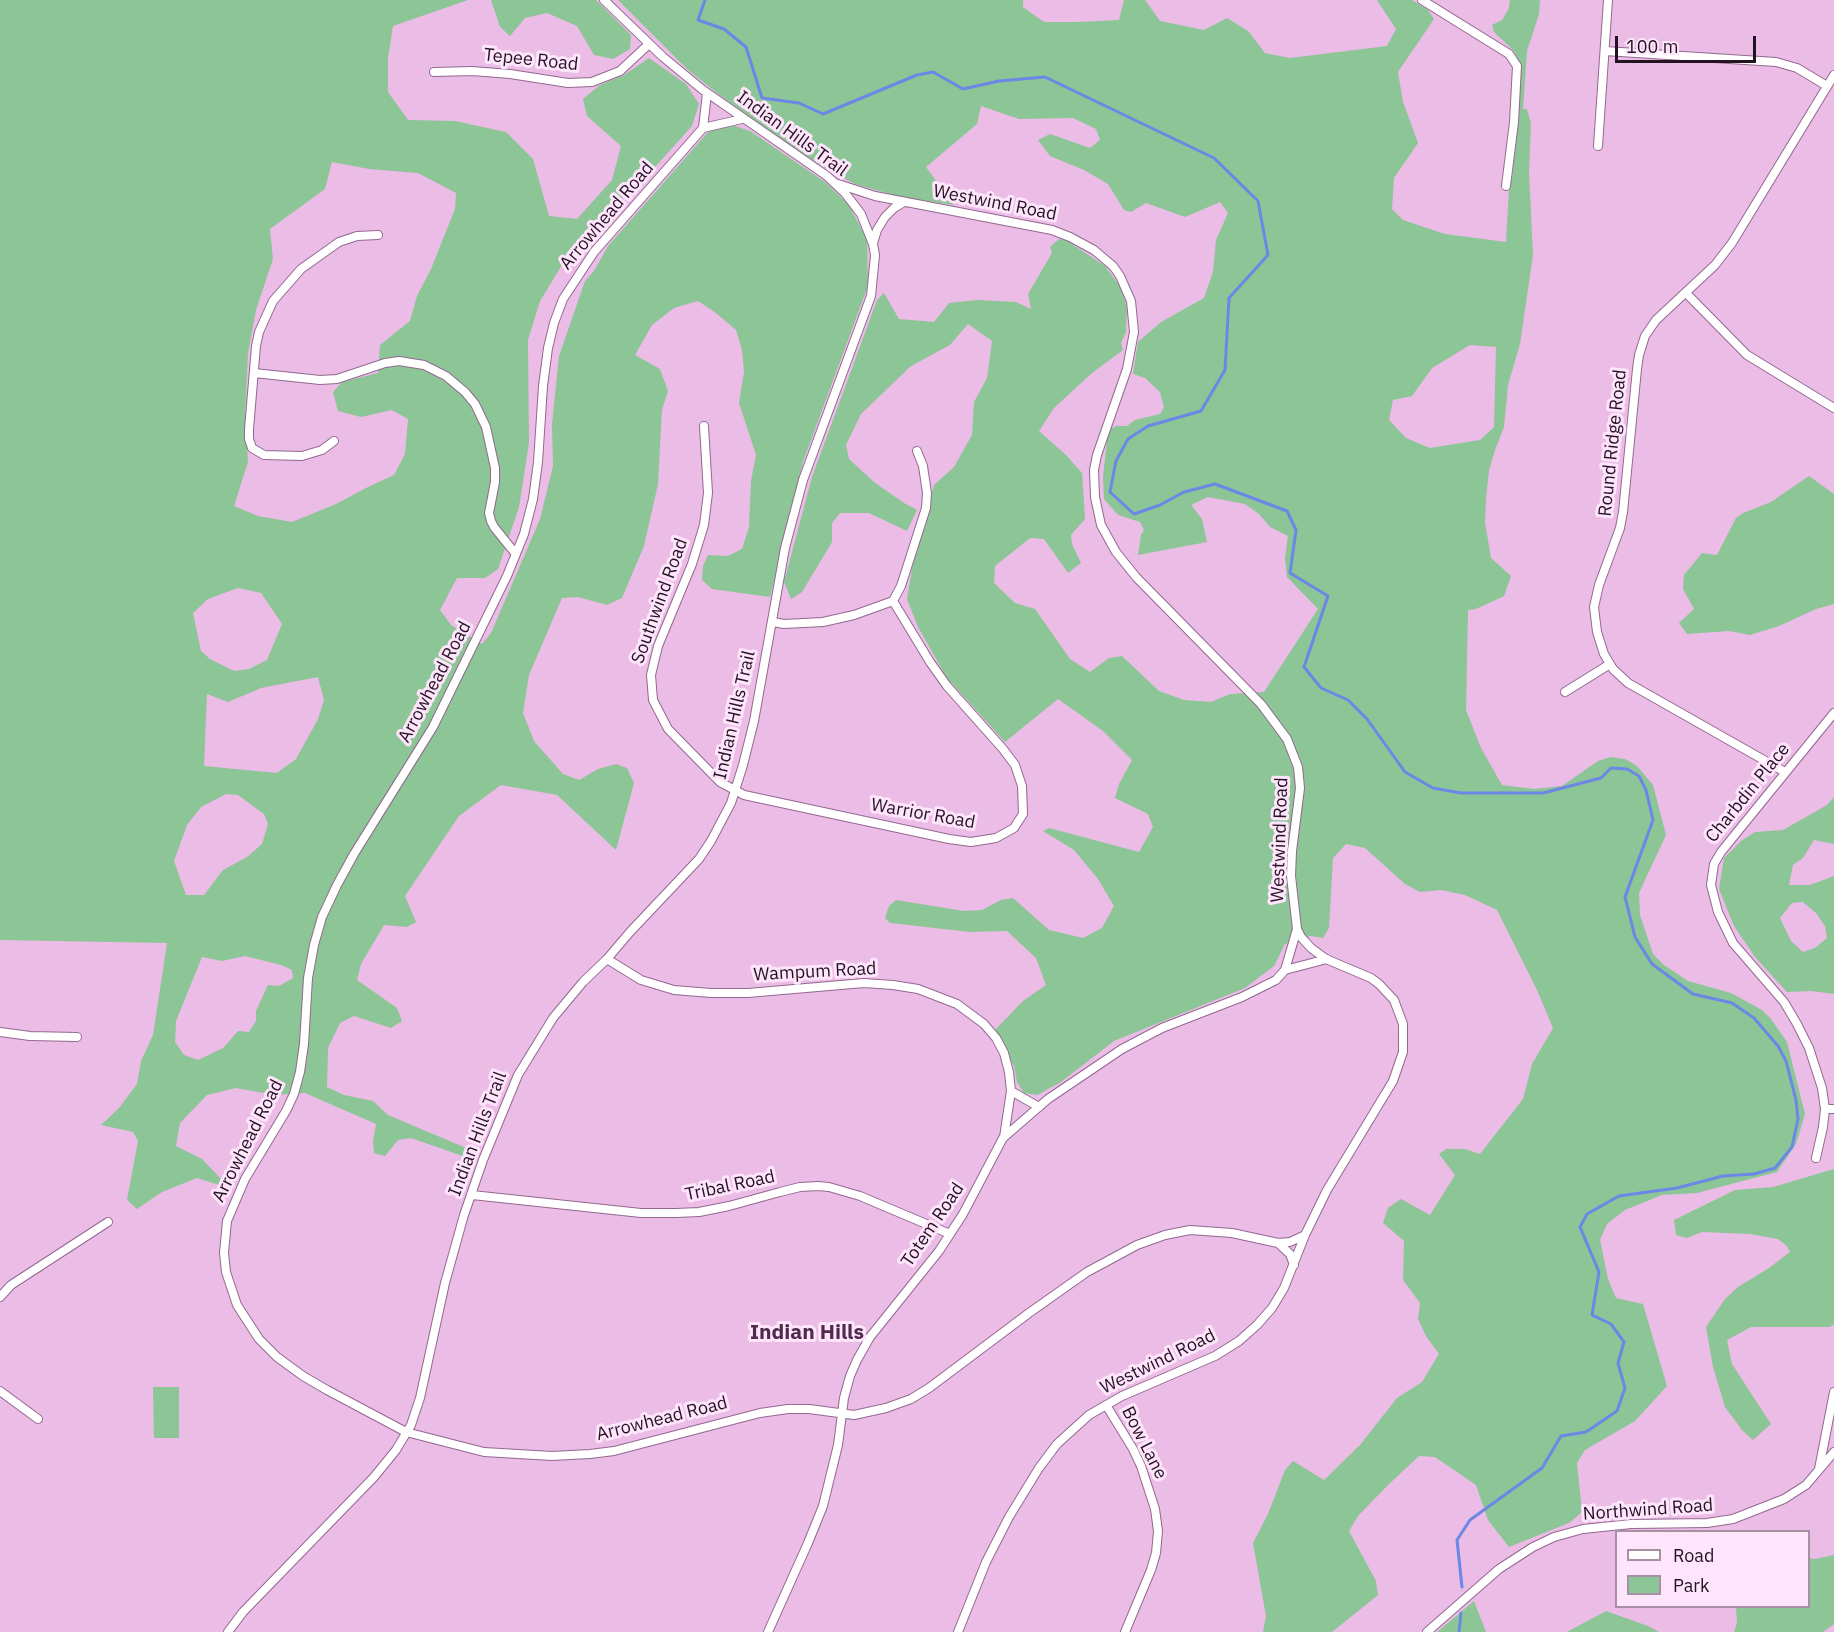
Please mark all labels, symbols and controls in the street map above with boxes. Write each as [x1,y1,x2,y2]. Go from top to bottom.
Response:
scale bar [1618,24,1759,62]
text: 100 m [1626,35,1678,58]
street label: Tepee Road [483,44,579,76]
street label: Indian Hills Trail [732,87,852,181]
street label: Arrowhead Road [556,158,658,274]
street label: Westwind Road [931,180,1059,226]
street label: Round Ridge Road [1595,368,1631,518]
street label: Southwind Road [627,535,693,667]
street label: Arrowhead Road [394,618,476,746]
street label: Indian Hills Trail [710,649,760,781]
street label: Charbdin Place [1701,739,1795,847]
street label: Westwind Road [1267,777,1293,903]
street label: Warrior Road [869,794,977,834]
street label: Wampum Road [753,958,877,986]
street label: Indian Hills Trail [444,1069,512,1199]
street label: Arrowhead Road [208,1076,288,1206]
street label: Tribal Road [683,1166,777,1206]
street label: Totem Road [897,1179,969,1271]
district label: Indian Hills [750,1320,864,1346]
street label: Westwind Road [1097,1325,1219,1399]
street label: Arrowhead Road [594,1392,730,1446]
street label: Bow Lane [1117,1403,1171,1483]
street label: Northwind Road [1582,1495,1714,1525]
legend [1615,1530,1810,1608]
text: Road [1673,1544,1714,1567]
text: Park [1673,1574,1709,1597]

